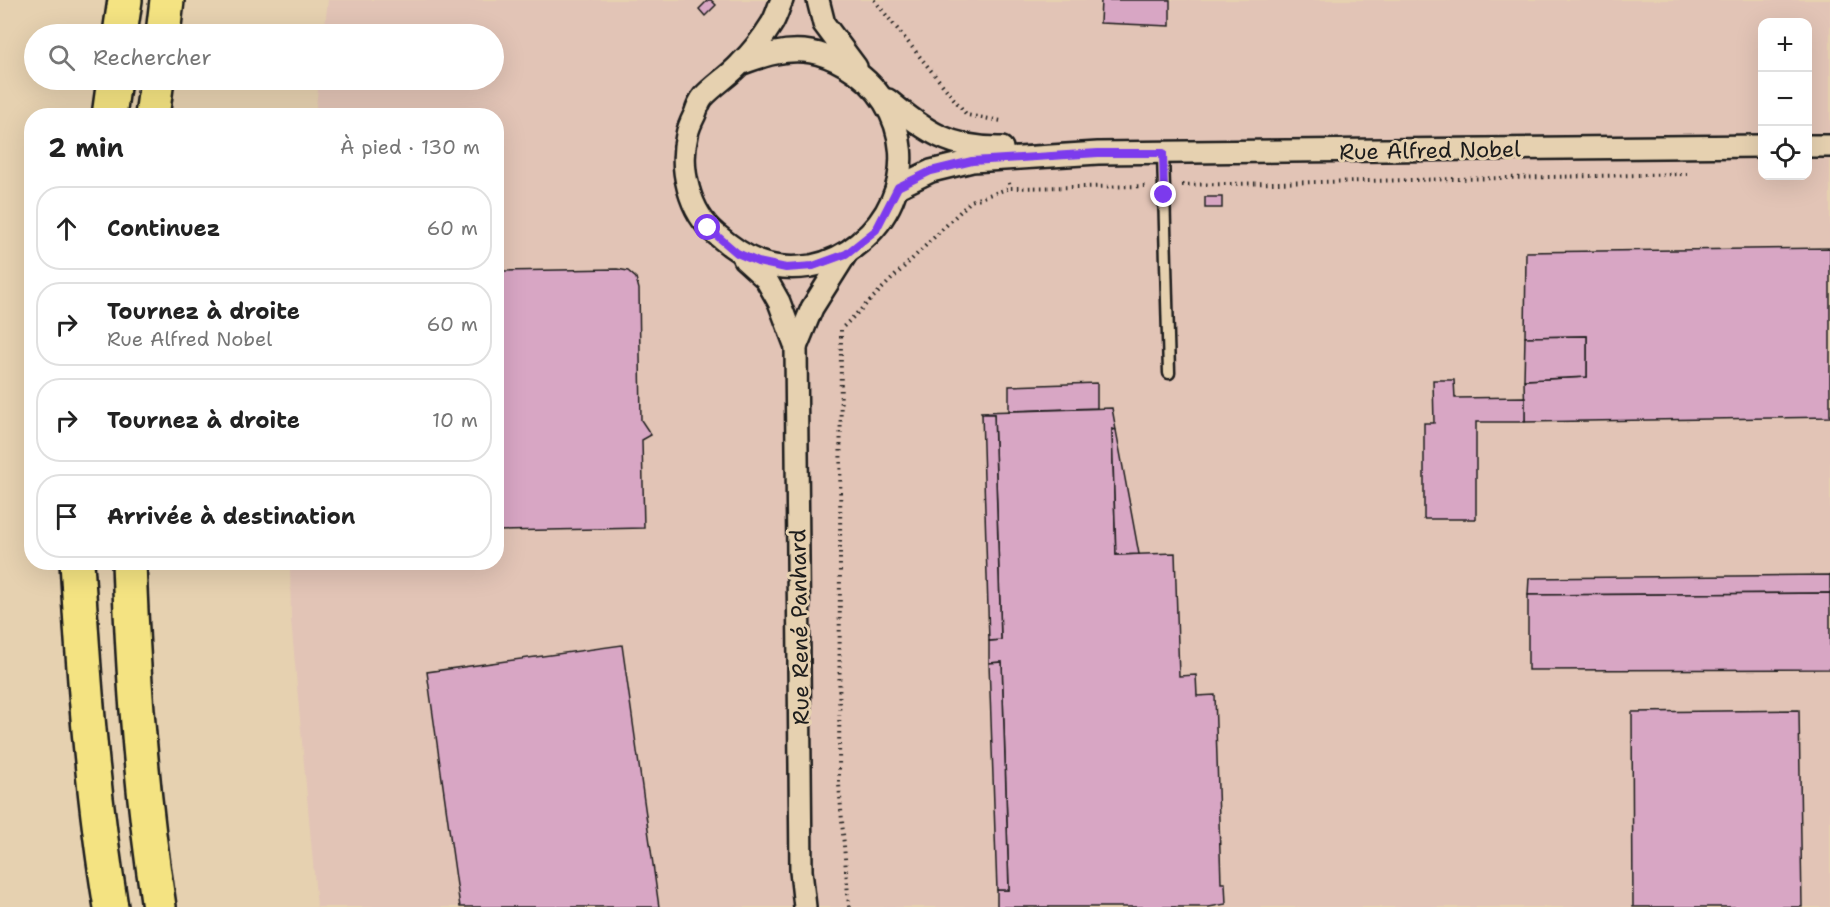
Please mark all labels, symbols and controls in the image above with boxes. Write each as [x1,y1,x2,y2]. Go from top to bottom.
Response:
map controls [1758,18,1812,180]
button: + [1758,18,1812,72]
search box [24,24,504,90]
icon: search [45,41,78,74]
text: Rechercher [93,43,212,72]
button: − [1758,72,1812,126]
button: locate [1758,126,1812,180]
text: 2 min [48,130,124,165]
text: À pied · 130 m [340,134,480,160]
street label: Rue Alfred Nobel [1339,134,1521,167]
route end [1150,181,1176,207]
icon: ahead [50,212,83,245]
text: Continuez [107,214,220,243]
route start [694,214,720,240]
text: 60 m [426,215,478,241]
text: Tournez à droite [107,297,300,326]
icon: right [50,308,83,341]
text: 60 m [426,311,478,337]
text: Rue Alfred Nobel [107,326,272,352]
icon: right [50,404,83,437]
text: Tournez à droite [107,406,300,435]
text: 10 m [432,407,478,433]
icon: arrive [50,500,83,533]
text: Arrivée à destination [107,502,355,531]
street label: Rue René Panhard [783,529,816,725]

